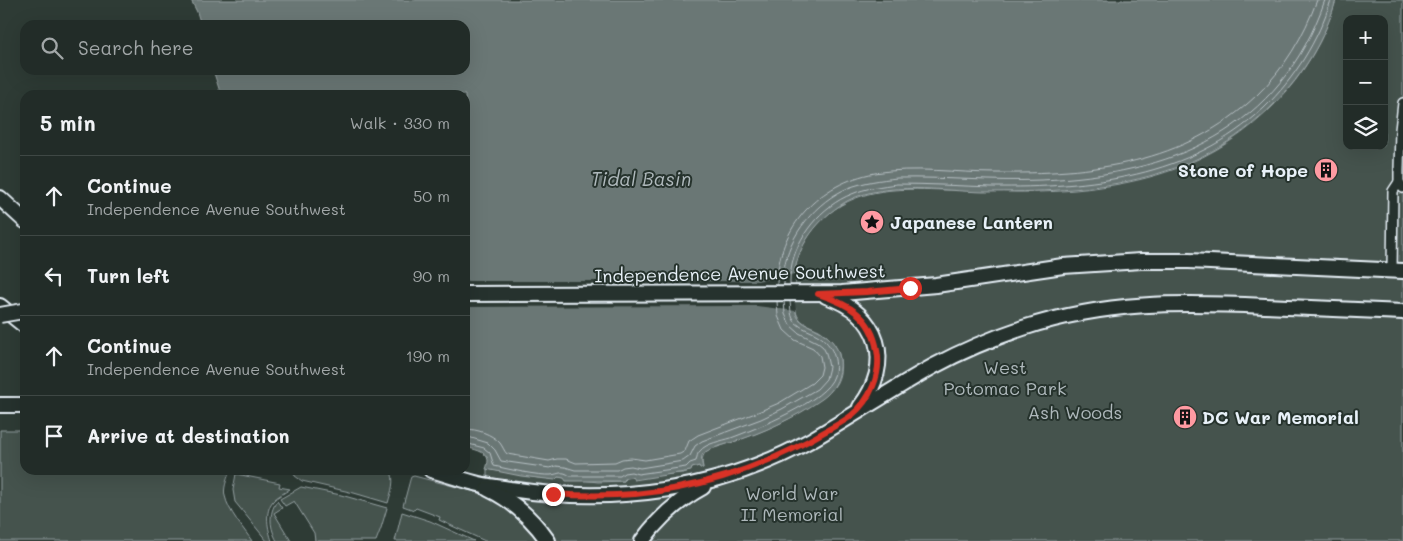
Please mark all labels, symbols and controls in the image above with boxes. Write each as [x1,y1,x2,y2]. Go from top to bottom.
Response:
map controls [1343,15,1388,150]
button: + [1343,15,1388,60]
search box [20,20,470,75]
icon: search [38,34,66,62]
text: Search here [78,35,194,60]
button: − [1343,60,1388,105]
button: layers [1343,105,1388,150]
text: 5 min [40,109,96,136]
text: Walk · 330 m [350,112,450,133]
building icon: Stone of Hope [1313,157,1339,183]
place label: Stone of Hope [1178,158,1308,182]
water label: Tidal Basin [591,166,691,191]
text: Continue [87,173,172,198]
icon: ahead [40,182,68,210]
text: 50 m [413,185,450,206]
text: Independence Avenue Southwest [87,198,346,219]
place icon: Japanese Lantern [859,209,885,235]
place label: Japanese Lantern [890,210,1053,234]
street label: Independence Avenue Southwest [594,258,886,288]
icon: left [40,262,68,290]
text: Turn left [87,263,170,288]
text: 90 m [413,265,450,286]
route start [899,277,922,300]
text: Continue [87,333,172,358]
icon: ahead [40,342,68,370]
text: 190 m [406,345,450,366]
park label: West Potomac Park [944,355,1066,400]
text: Independence Avenue Southwest [87,358,346,379]
park label: Ash Woods [1028,400,1122,424]
building icon: DC War Memorial [1172,404,1198,430]
place label: DC War Memorial [1202,405,1359,429]
icon: arrive [40,422,68,450]
text: Arrive at destination [87,423,290,448]
park label: World War II Memorial [741,481,843,526]
route end [542,483,565,506]

